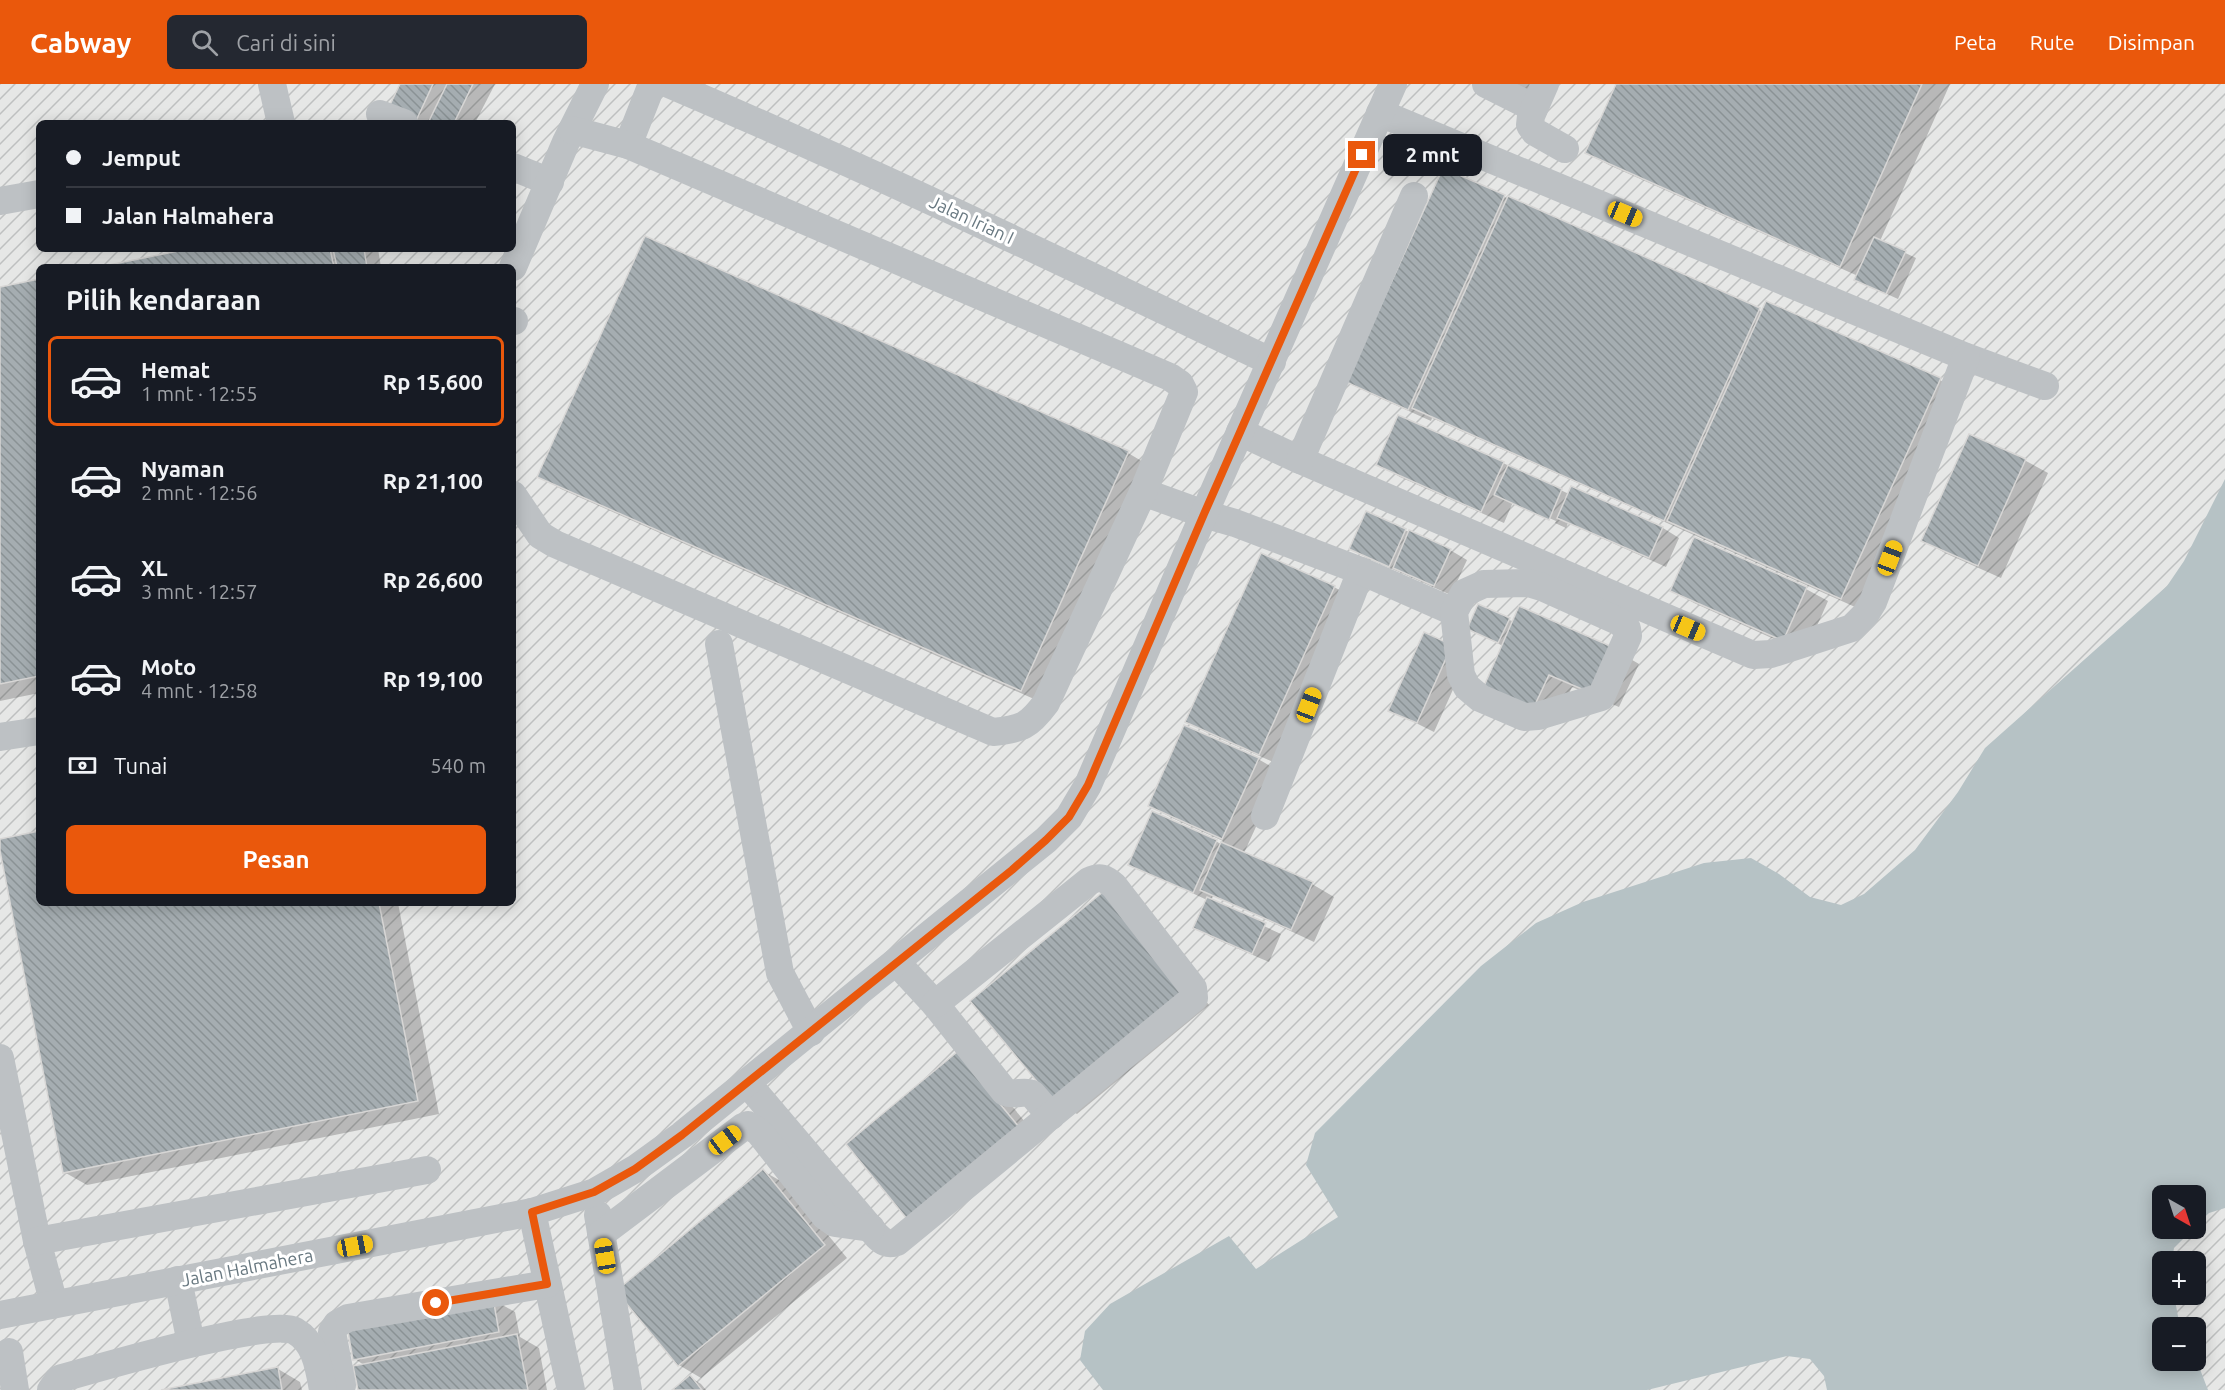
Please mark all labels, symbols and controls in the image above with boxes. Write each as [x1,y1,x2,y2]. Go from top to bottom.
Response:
search box [167,15,587,69]
icon: search [188,26,221,59]
text: Cabway [30,27,131,58]
text: Cari di sini [236,30,336,55]
text: Peta [1954,30,1997,54]
text: Rute [2030,30,2075,54]
text: Disimpan [2108,30,2195,54]
callout: 2 mnt [1383,134,1482,176]
route end [1348,141,1375,168]
text: 2 mnt [1406,143,1459,166]
text: Jemput [102,145,181,170]
street label: Jalan Irian I [927,191,1017,247]
car [1605,199,1645,229]
text: Jalan Halmahera [102,203,274,228]
text: Pilih kendaraan [66,285,261,315]
icon: car [69,354,123,408]
text: Hemat [141,357,210,382]
text: Rp 15,600 [383,369,483,394]
text: 1 mnt · 12:55 [141,382,258,405]
icon: car [69,453,123,507]
text: Nyaman [141,456,225,481]
text: Rp 21,100 [383,468,483,493]
text: 2 mnt · 12:56 [141,481,258,504]
car [1875,538,1905,578]
icon: car [69,552,123,606]
text: XL [141,555,168,580]
text: Rp 26,600 [383,567,483,592]
text: 3 mnt · 12:57 [141,580,258,603]
car [1668,613,1708,643]
icon: car [69,651,123,705]
text: Moto [141,654,196,679]
text: Rp 19,100 [383,666,483,691]
text: 4 mnt · 12:58 [141,679,258,702]
car [1294,685,1324,725]
icon: cash [66,749,99,782]
text: Tunai [114,753,167,778]
text: 540 m [430,754,486,777]
button: Pesan [66,825,486,894]
car [705,1122,745,1158]
north arrow [2152,1185,2206,1239]
map controls [2152,1185,2206,1371]
car [336,1234,374,1258]
car [593,1237,617,1275]
street label: Jalan Halmahera [179,1244,315,1290]
button: + [2152,1251,2206,1305]
route start [422,1289,449,1316]
button: − [2152,1317,2206,1371]

